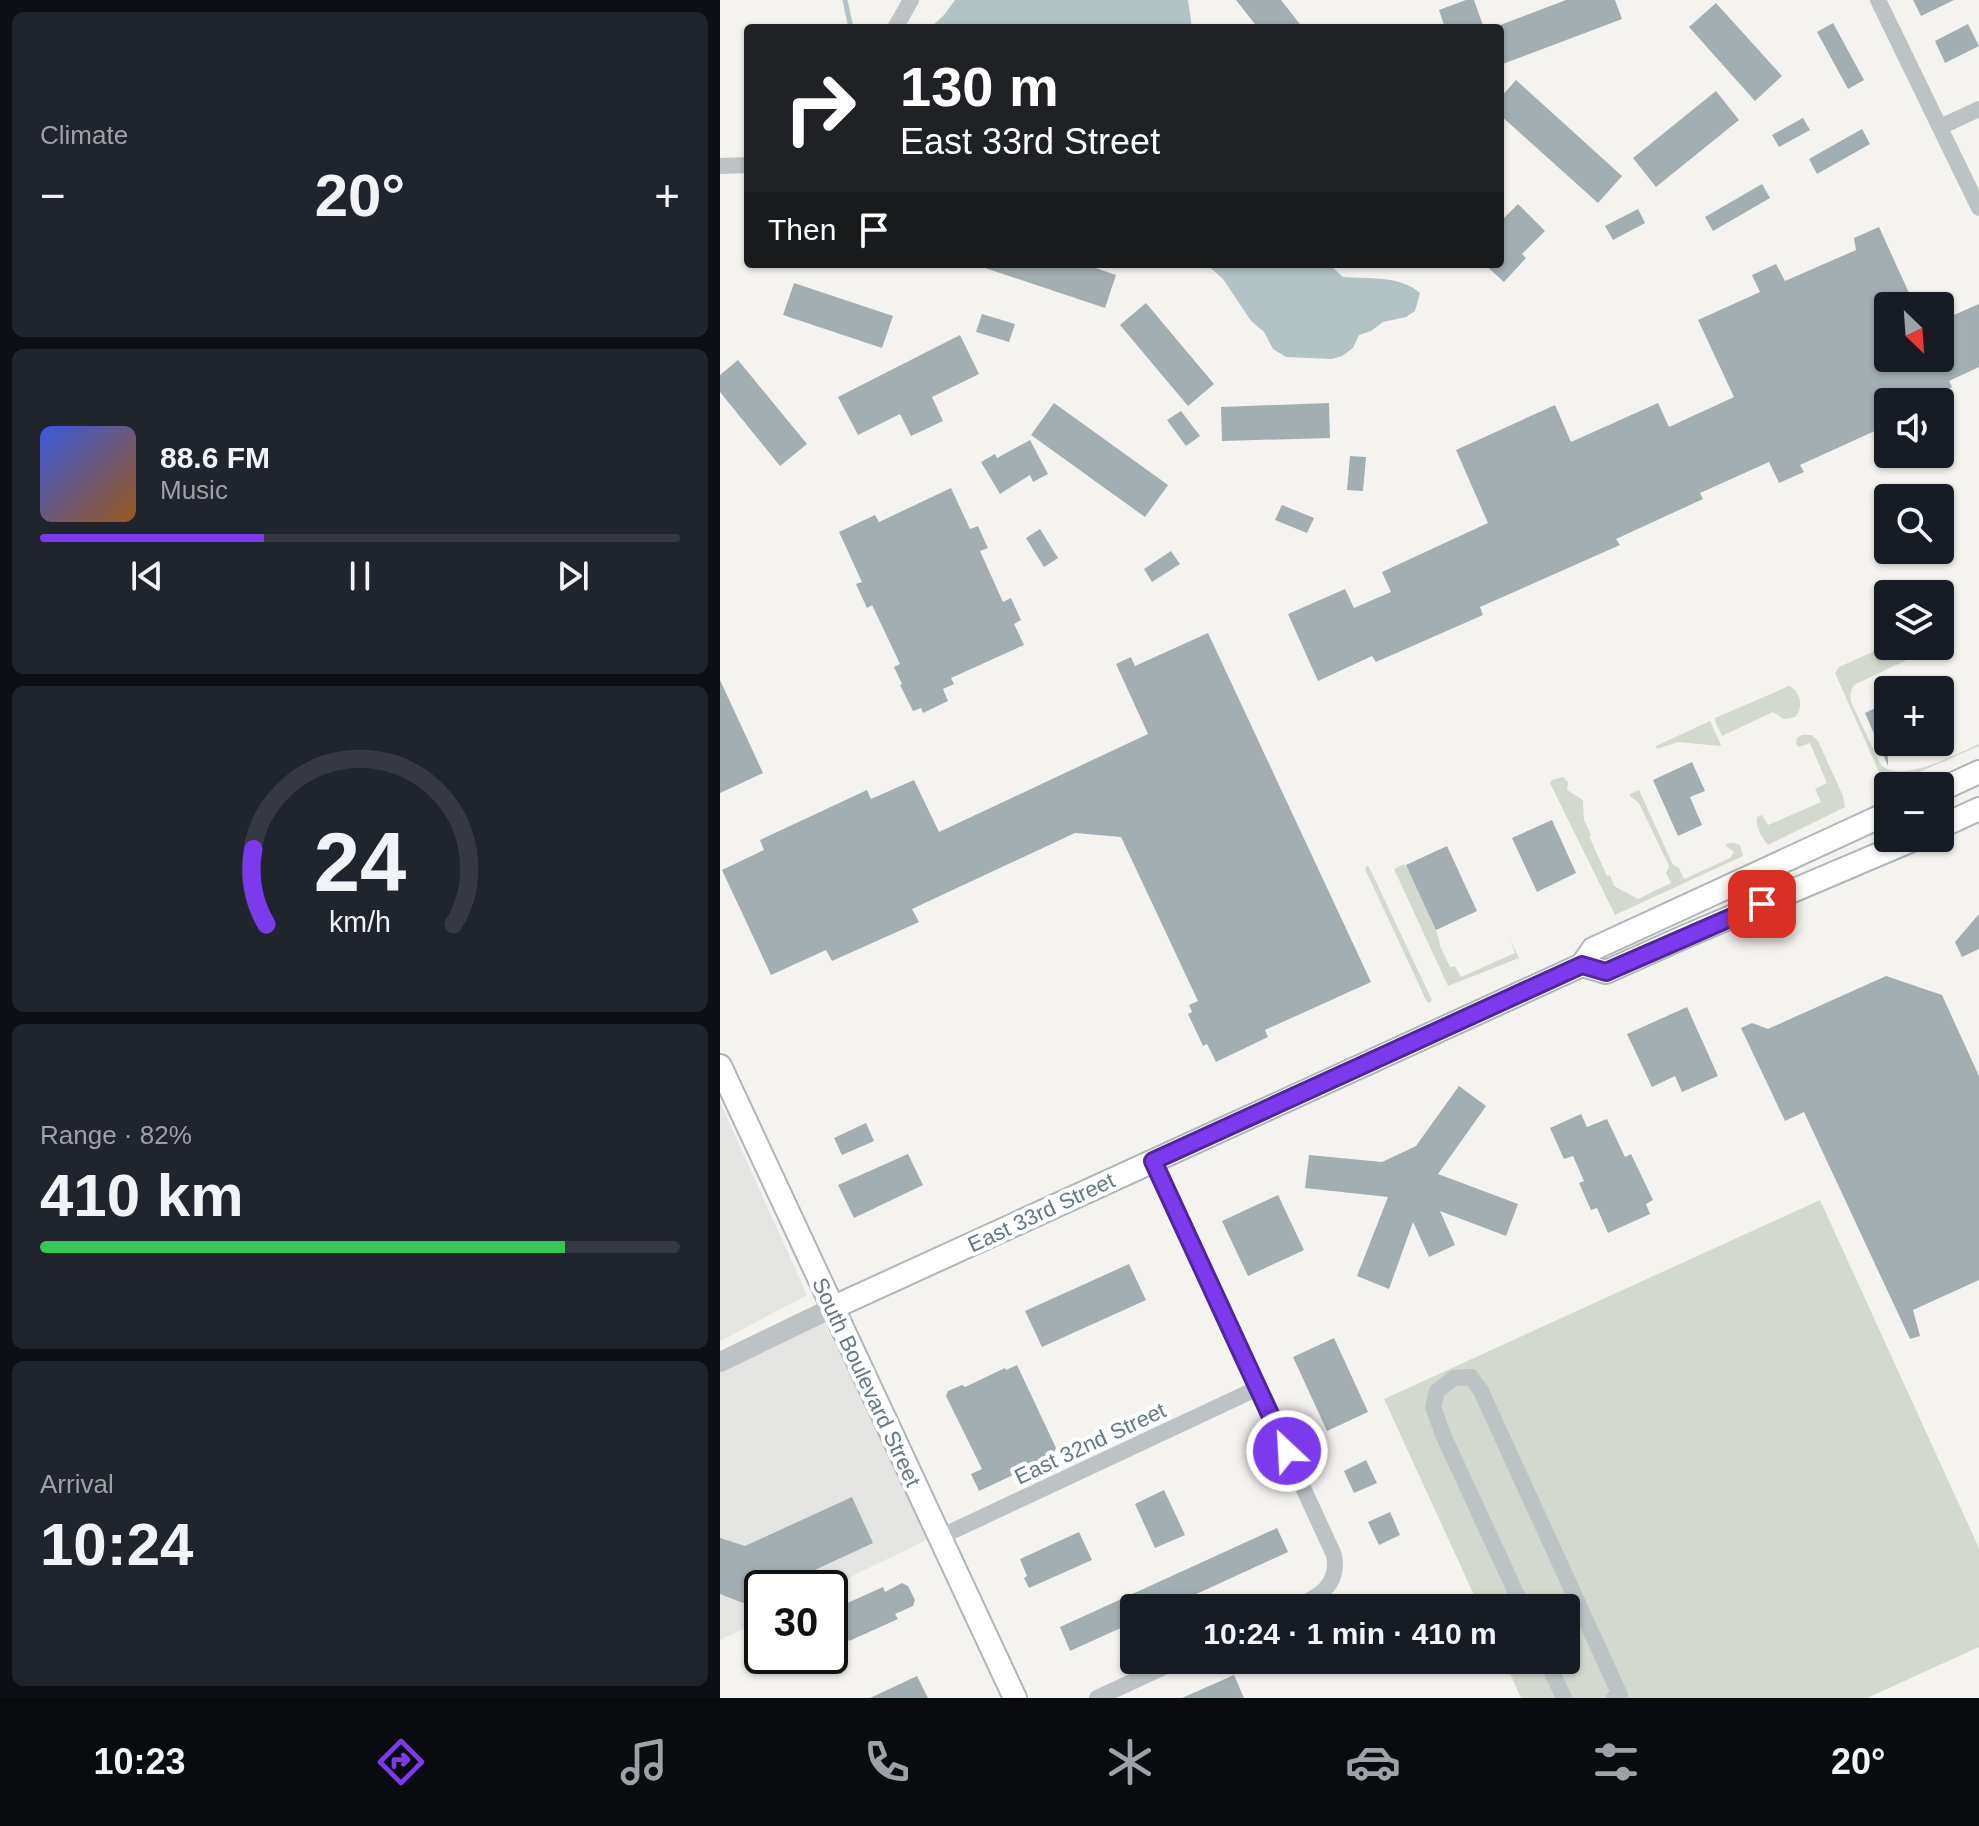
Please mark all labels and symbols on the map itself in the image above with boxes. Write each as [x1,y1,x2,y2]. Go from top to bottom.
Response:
north arrow [1874,292,1954,372]
pin [1728,870,1796,938]
street label: East 33rd Street [964,1168,1119,1257]
street label: South Boulevard Street [807,1274,926,1491]
street label: East 32nd Street [1011,1397,1170,1489]
position arrow [1245,1409,1329,1493]
speed limit sign: 30 [744,1570,848,1674]

